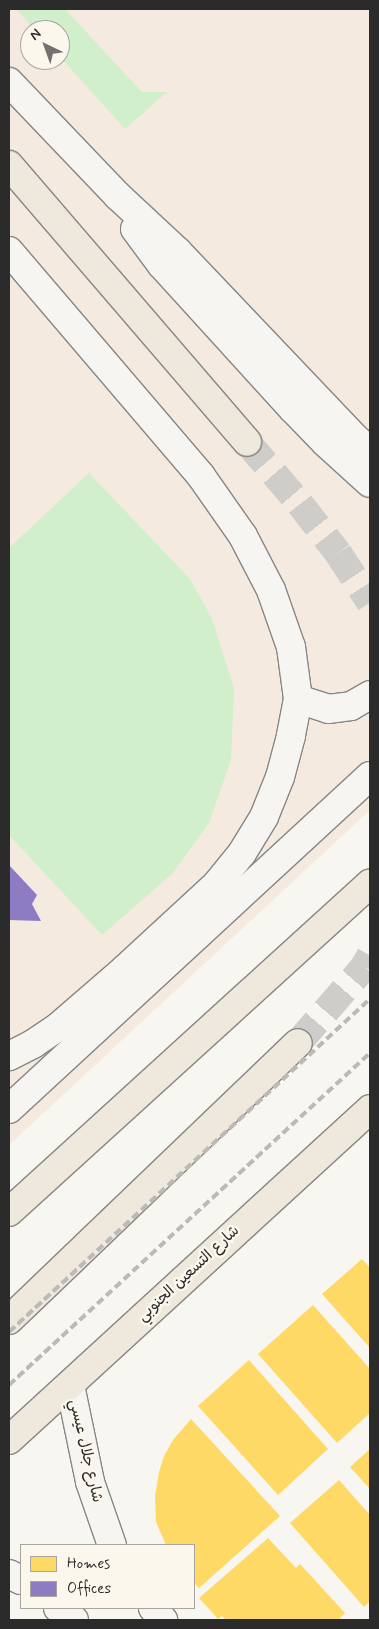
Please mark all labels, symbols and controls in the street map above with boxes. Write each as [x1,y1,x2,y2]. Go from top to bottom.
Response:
north arrow [20,20,70,70]
text: N [26,25,45,44]
street label: شارع التسعين الجنوبي [134,1222,244,1326]
street label: شارع جلال عيسي [64,1398,106,1504]
legend [20,1544,195,1609]
text: Homes [67,1554,110,1574]
text: Offices [67,1579,111,1599]

